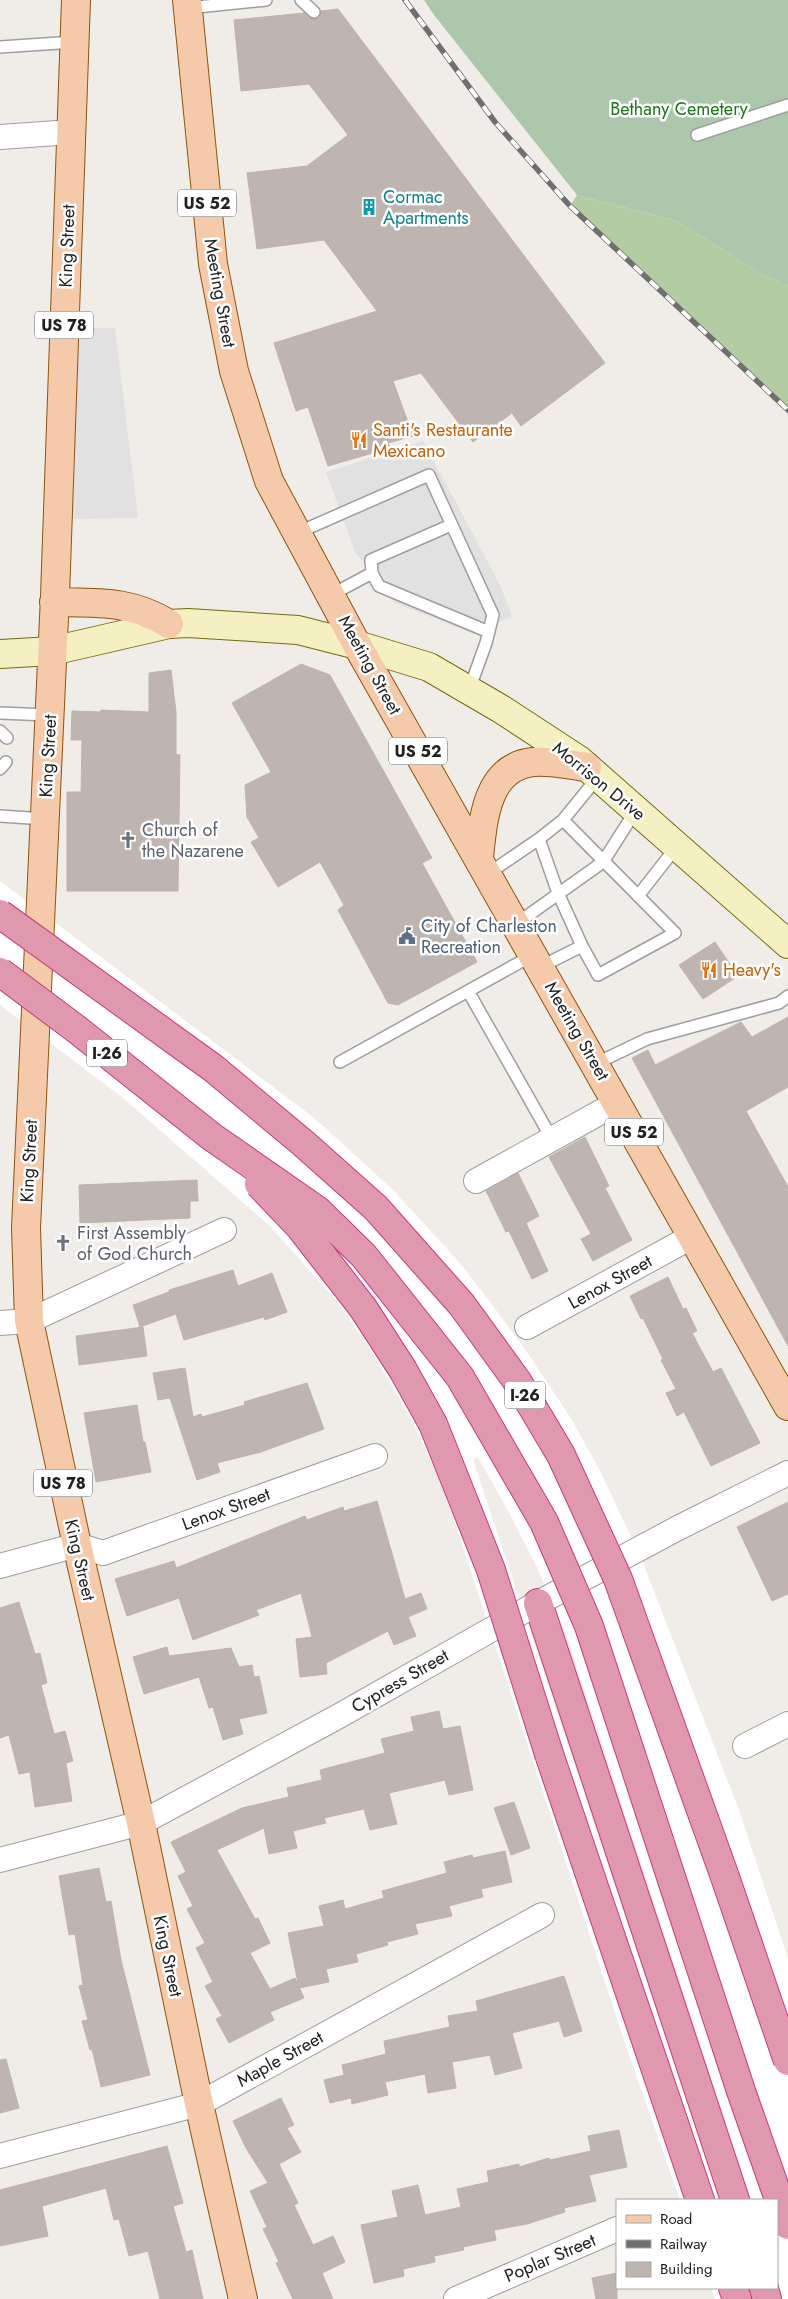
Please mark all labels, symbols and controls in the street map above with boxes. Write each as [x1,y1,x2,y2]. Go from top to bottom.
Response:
park label: Bethany Cemetery [610,96,748,122]
place label: Cormac Apartments [383,184,469,231]
road number: US 52 [178,190,236,217]
building icon: Cormac Apartments [359,197,379,217]
street label: King Street [53,203,81,288]
street label: Meeting Street [198,236,242,350]
road number: US 78 [35,312,93,338]
place label: Santi's Restaurante Mexicano [373,417,513,464]
restaurant icon: Santi's Restaurante Mexicano [349,430,369,450]
street label: Meeting Street [332,611,408,720]
street label: King Street [33,713,63,798]
street label: Morrison Drive [547,735,651,827]
road number: US 52 [389,738,447,764]
place label: Church of the Nazarene [142,817,244,864]
church icon: Church of the Nazarene [118,830,138,850]
place label: City of Charleston Recreation [421,913,557,960]
public building icon: City of Charleston Recreation [397,926,417,946]
place label: Heavy's [723,957,781,983]
restaurant icon: Heavy's [699,960,719,980]
street label: Meeting Street [538,977,616,1086]
road number: I-26 [87,1040,127,1066]
street label: King Street [14,1118,44,1203]
road number: US 52 [605,1118,663,1146]
place label: First Assembly of God Church [77,1220,192,1267]
church icon: First Assembly of God Church [53,1233,73,1253]
street label: Lenox Street [563,1248,657,1316]
road number: I-26 [505,1382,545,1408]
road number: US 78 [34,1470,92,1496]
street label: Lenox Street [178,1481,274,1537]
street label: King Street [58,1517,102,1604]
street label: Cypress Street [346,1642,454,1719]
street label: King Street [147,1913,189,2000]
street label: Maple Street [232,2024,329,2093]
legend [616,2199,778,2289]
text: Road [660,2208,692,2230]
street label: Poplar Street [500,2227,600,2289]
text: Railway [660,2233,707,2255]
text: Building [660,2258,712,2280]

